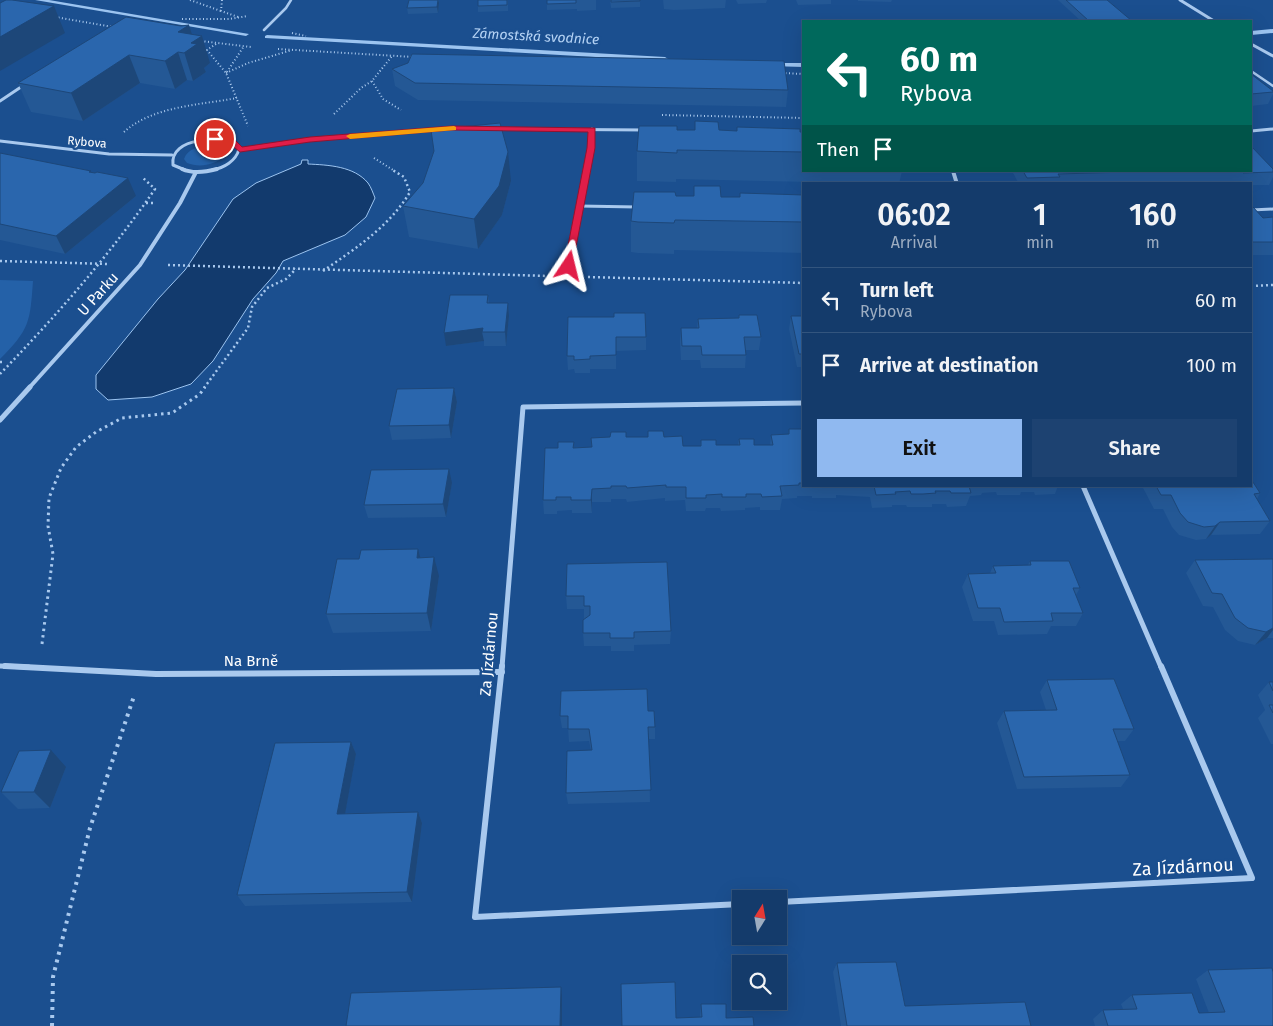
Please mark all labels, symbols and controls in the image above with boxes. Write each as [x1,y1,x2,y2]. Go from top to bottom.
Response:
water label: Zámostská svodnice [471,25,600,48]
text: 60 m [900,38,978,80]
icon: left [817,40,882,105]
text: Rybova [900,80,972,107]
pin [194,118,236,160]
icon: arrive [201,125,229,153]
street label: Rybova [67,133,107,151]
icon: arrive [869,135,897,163]
text: Then [817,138,859,161]
text: 06:02 [877,197,951,233]
text: 1 [1033,197,1047,233]
text: 160 [1129,197,1177,233]
text: Arrival [891,233,938,252]
text: min [1026,233,1054,252]
text: m [1146,233,1160,252]
position arrow [542,239,594,291]
street label: U Parku [74,269,122,319]
text: Turn left [860,279,934,302]
icon: left [817,286,845,314]
text: 60 m [1195,289,1237,312]
text: Rybova [860,302,913,321]
icon: arrive [817,351,845,379]
text: Arrive at destination [860,354,1039,377]
text: 100 m [1186,354,1237,377]
button: Exit [817,419,1022,477]
button: Share [1032,419,1237,477]
street label: Za Jízdárnou [476,611,502,697]
street label: Na Brně [224,652,278,670]
street label: Za Jízdárnou [1132,853,1234,881]
north arrow [732,890,788,945]
map controls [732,890,787,1010]
button: search [732,955,787,1010]

